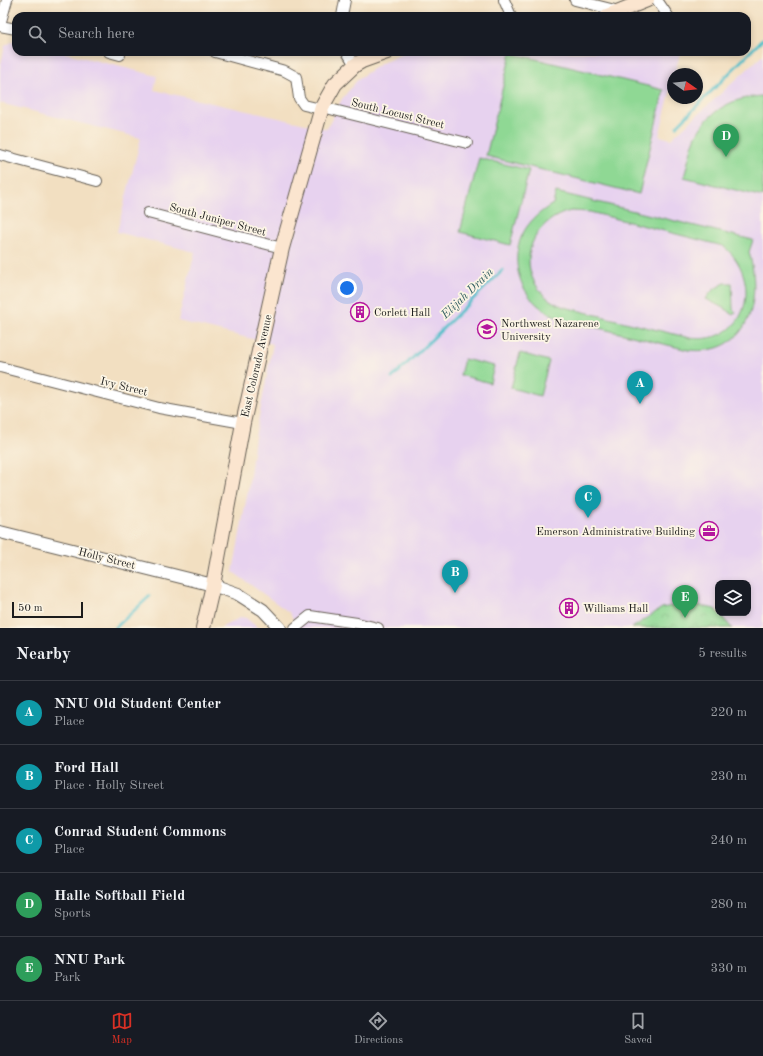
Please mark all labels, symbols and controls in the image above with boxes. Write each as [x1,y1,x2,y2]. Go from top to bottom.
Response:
search box [12,12,751,56]
icon: search [26,23,48,45]
text: Search here [58,27,135,42]
north arrow [667,68,703,104]
street label: South Locust Street [350,98,445,131]
pin: D [713,124,739,157]
street label: South Juniper Street [168,202,267,239]
water label: Elijah Drain [439,266,496,322]
your location [337,278,357,298]
building icon: Corlett Hall [349,301,371,323]
place label: Corlett Hall [374,308,430,319]
street label: East Colorado Avenue [240,314,275,419]
school or university icon: Northwest Nazarene University [476,318,498,340]
place label: Northwest Nazarene University [501,319,599,343]
pin: A [627,371,653,404]
street label: Ivy Street [99,376,149,399]
pin: C [575,485,601,518]
office icon: Emerson Administrative Building [698,520,720,542]
place label: Emerson Administrative Building [536,527,695,538]
street label: Holly Street [77,547,136,572]
pin: B [442,560,468,593]
map controls [715,580,751,616]
button: layers [715,580,751,616]
pin: E [672,585,698,618]
building icon: Williams Hall [558,597,580,619]
scale bar [12,600,83,619]
text: 50 m [18,603,43,614]
place label: Williams Hall [583,604,648,615]
text: Nearby [16,646,71,663]
text: 5 results [698,647,747,660]
text: NNU Old Student Center [54,697,221,712]
text: A [24,706,34,719]
text: 220 m [710,706,747,719]
text: Place [54,715,84,728]
text: Ford Hall [54,761,119,776]
text: B [24,770,34,783]
text: 230 m [710,770,747,783]
text: Place · Holly Street [54,779,164,792]
text: Conrad Student Commons [54,825,226,840]
text: C [25,834,33,847]
text: 240 m [710,834,747,847]
text: Place [54,843,84,856]
text: Halle Softball Field [54,889,185,904]
text: D [24,898,34,911]
text: 280 m [710,898,747,911]
text: Sports [54,907,91,920]
text: NNU Park [54,953,125,968]
text: E [25,962,33,975]
text: 330 m [710,962,747,975]
text: Park [54,971,81,984]
tab: Map [111,1010,133,1048]
tab: Directions [354,1010,403,1048]
tab: Saved [624,1010,652,1048]

